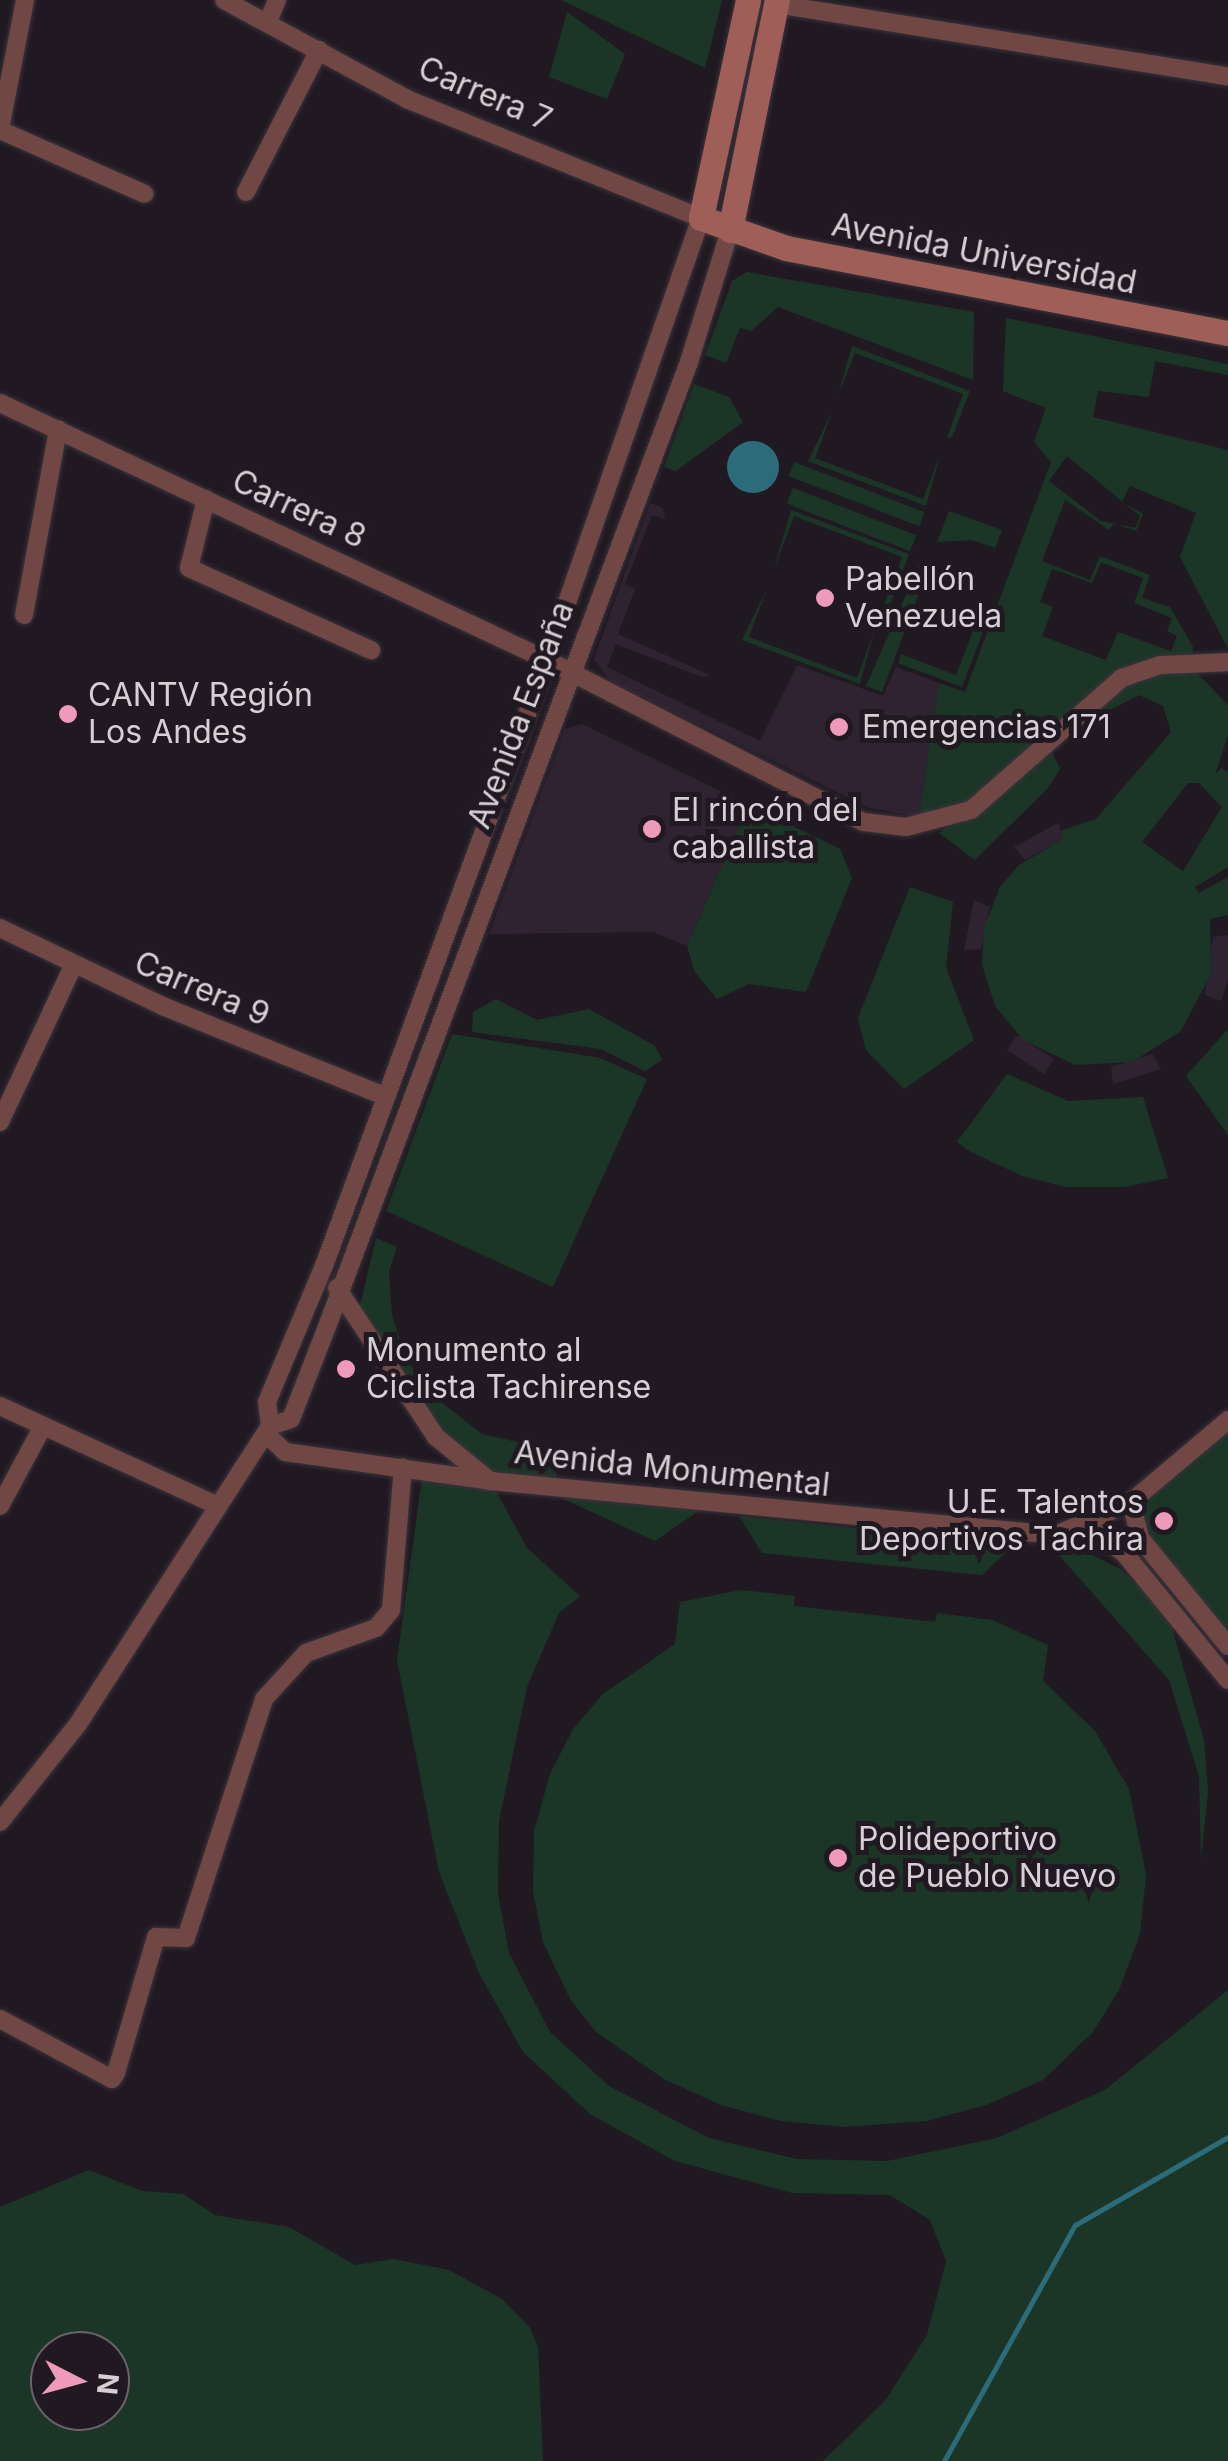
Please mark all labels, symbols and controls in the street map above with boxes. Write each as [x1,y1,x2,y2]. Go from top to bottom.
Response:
street label: Carrera 7 [413,49,557,139]
street label: Avenida Universidad [828,206,1140,302]
street label: Carrera 8 [226,461,372,557]
place label: Pabellón Venezuela [845,561,1002,636]
marker: Pabellón Venezuela [814,587,836,609]
street label: Avenida España [460,596,582,834]
place label: CANTV Región Los Andes [88,677,313,752]
marker: CANTV Región Los Andes [57,703,79,725]
place label: Emergencias 171 [862,708,1111,746]
marker: Emergencias 171 [826,714,852,740]
place label: El rincón del caballista [672,792,859,867]
marker: El rincón del caballista [641,818,663,840]
street label: Carrera 9 [129,943,275,1035]
place label: Monumento al Ciclista Tachirense [366,1332,651,1407]
marker: Monumento al Ciclista Tachirense [335,1358,357,1380]
street label: Avenida Monumental [512,1433,832,1505]
place label: U.E. Talentos Deportivos Tachira [859,1484,1144,1559]
marker: U.E. Talentos Deportivos Tachira [1153,1510,1175,1532]
place label: Polideportivo de Pueblo Nuevo [858,1821,1116,1896]
marker: Polideportivo de Pueblo Nuevo [827,1847,849,1869]
north arrow [30,2331,130,2431]
text: N [90,2372,126,2396]

